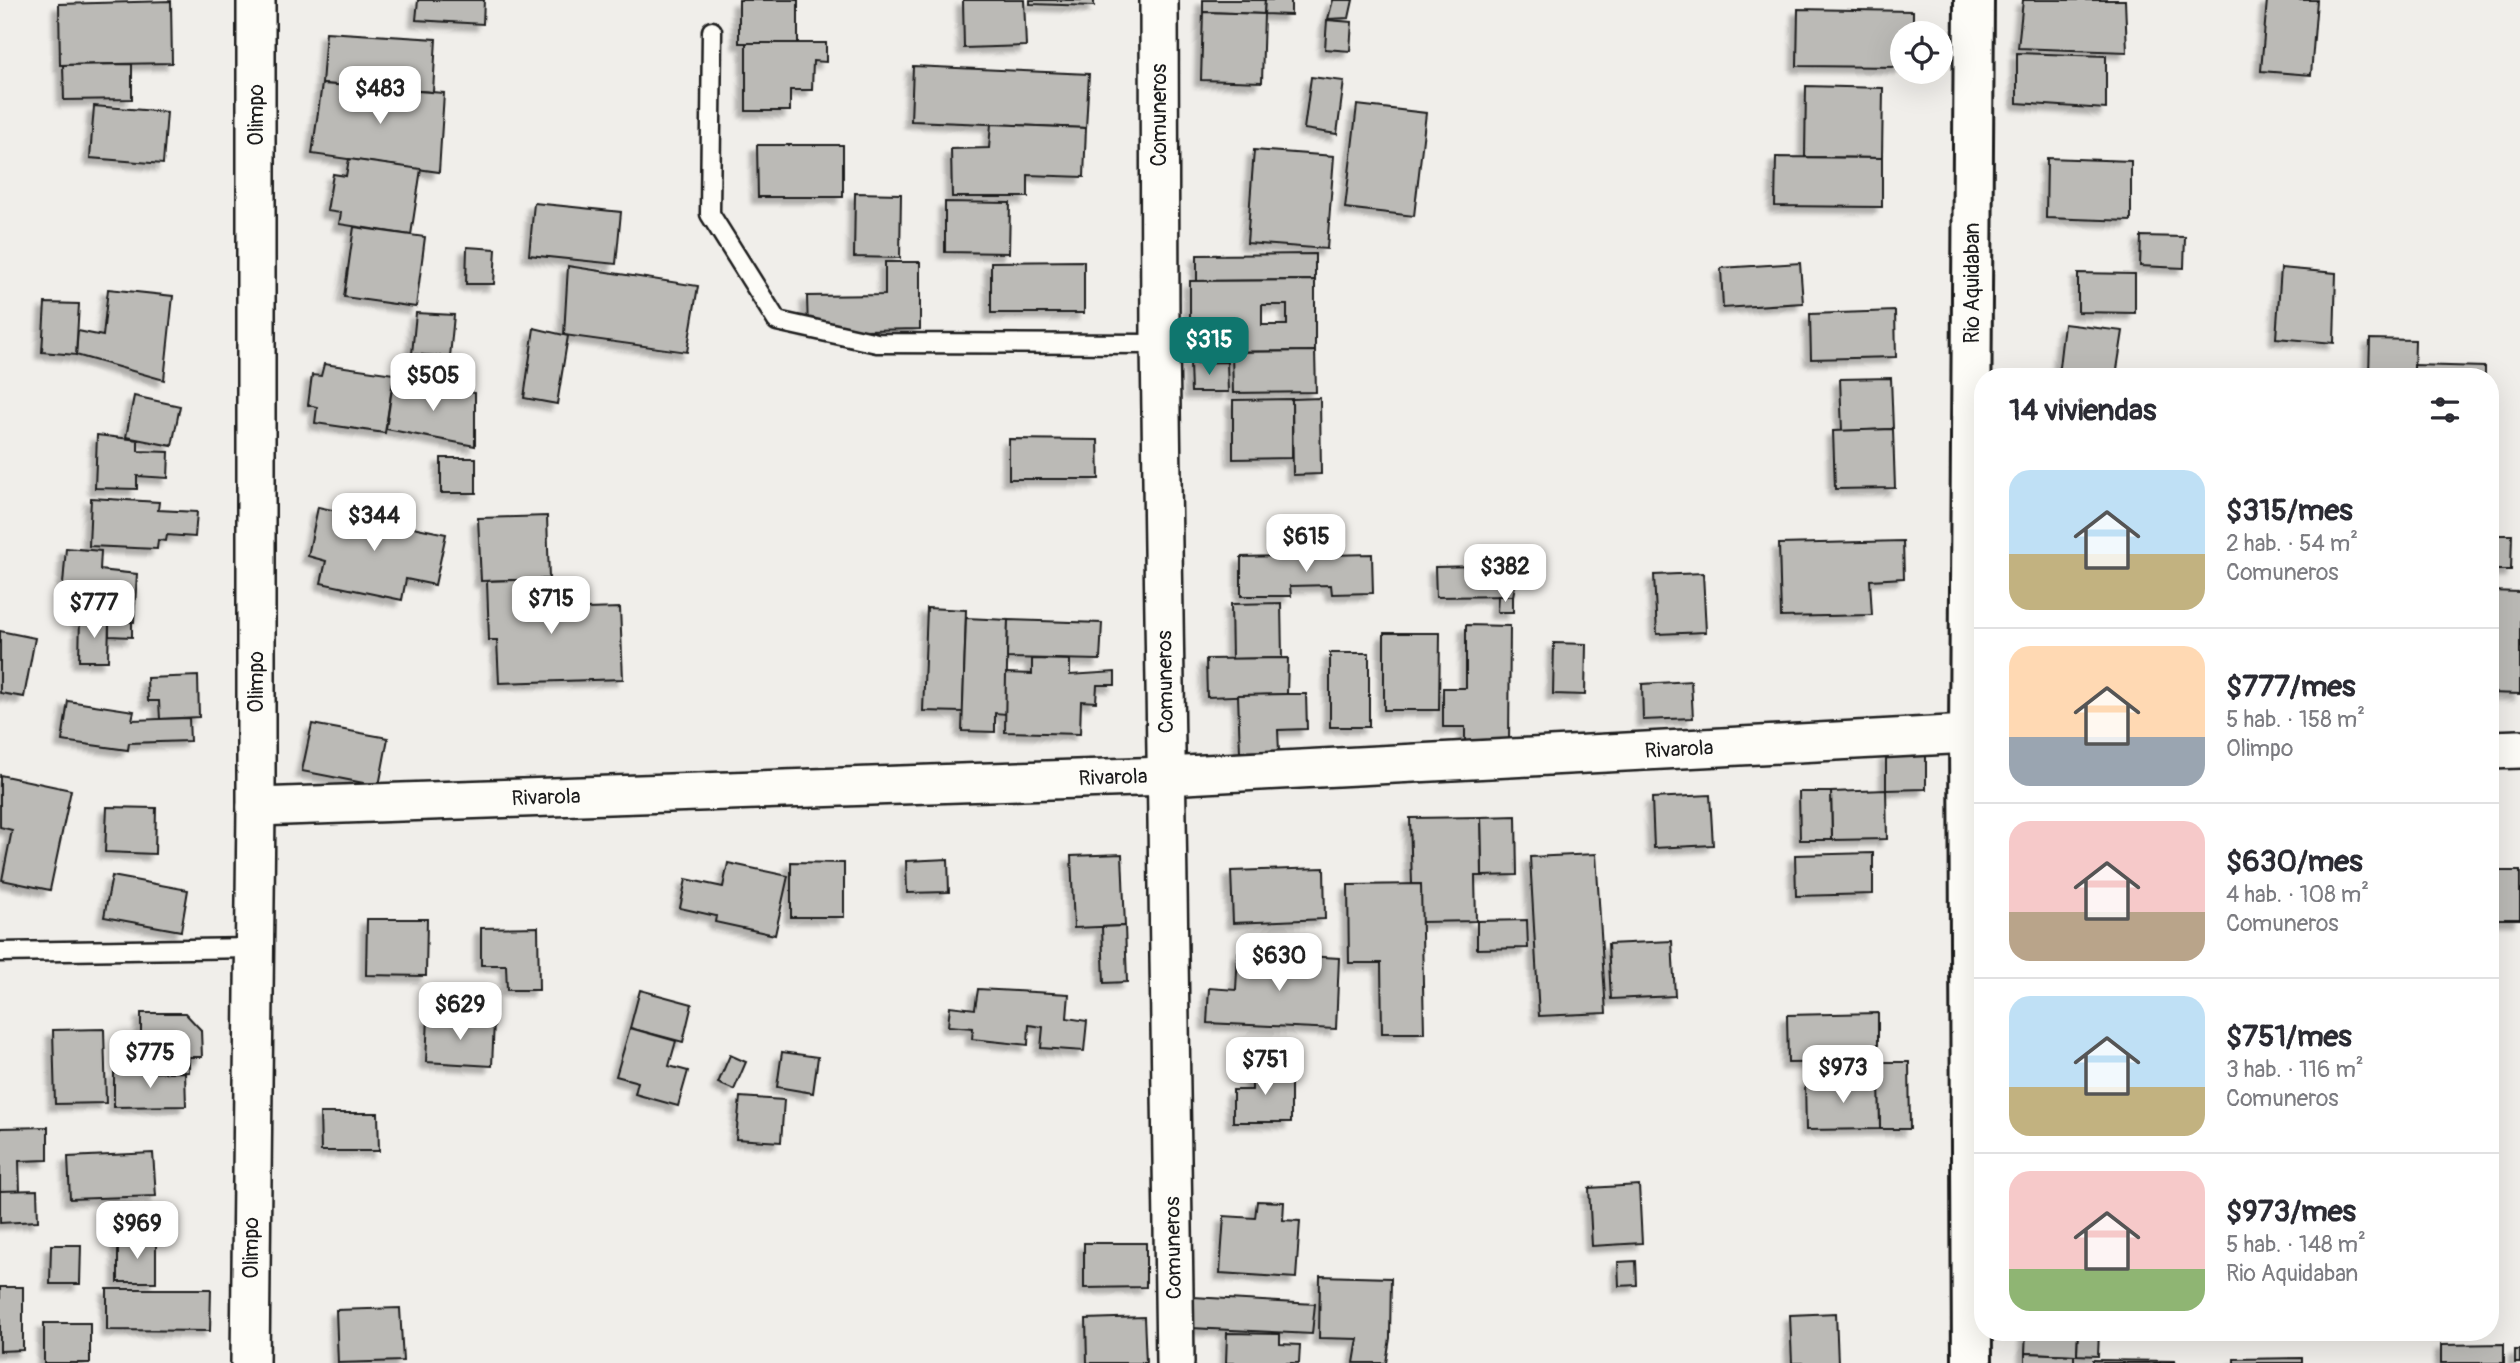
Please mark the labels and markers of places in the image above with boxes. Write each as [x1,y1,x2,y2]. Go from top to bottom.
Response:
pin: $483 [339,66,421,126]
pin: $315 [1168,318,1250,377]
pin: $505 [392,354,474,413]
pin: $344 [333,494,415,553]
pin: $615 [1265,514,1347,574]
pin: $382 [1464,544,1546,604]
pin: $715 [510,576,592,636]
pin: $777 [53,580,135,640]
pin: $630 [1238,934,1320,993]
pin: $629 [419,982,501,1042]
pin: $775 [109,1030,191,1090]
pin: $751 [1224,1038,1306,1097]
pin: $973 [1802,1046,1884,1105]
pin: $969 [96,1202,178,1261]

